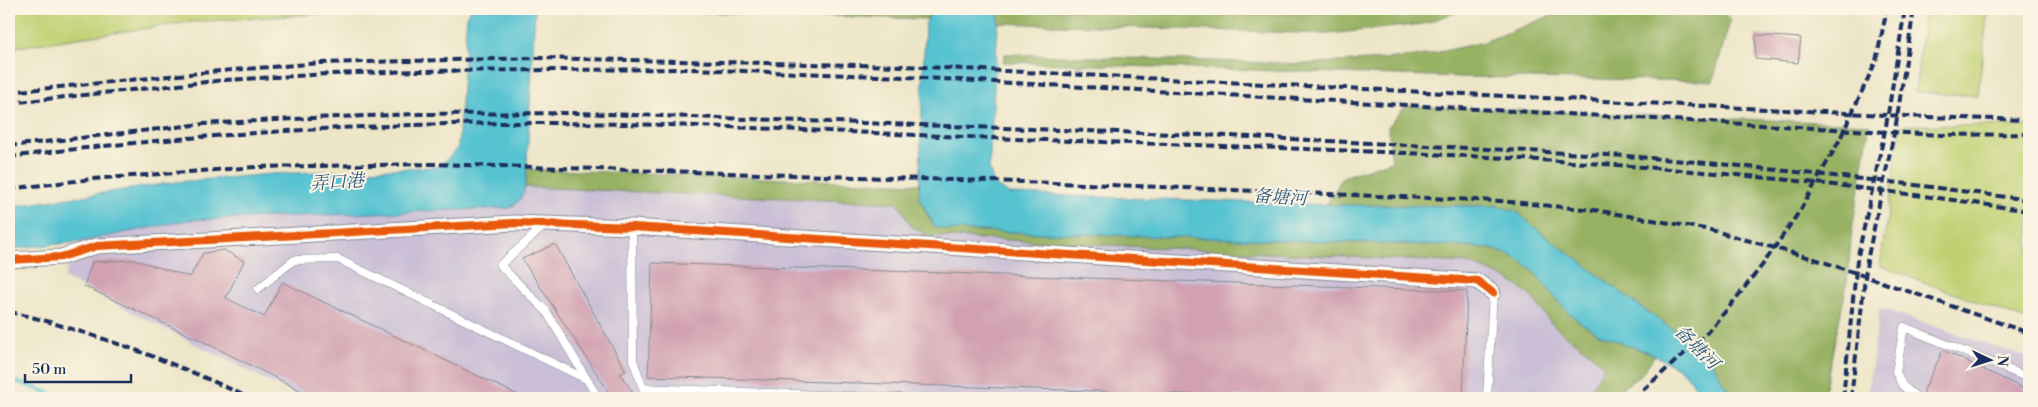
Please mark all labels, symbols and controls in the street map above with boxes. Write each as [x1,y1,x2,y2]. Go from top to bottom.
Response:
water label: 弄口港 [309,169,367,196]
water label: 备塘河 [1252,185,1311,211]
water label: 备塘河 [1669,320,1726,377]
north arrow [1966,334,2016,384]
scale bar [25,352,131,384]
text: N [1993,355,2011,367]
text: 50 m [32,360,66,379]

